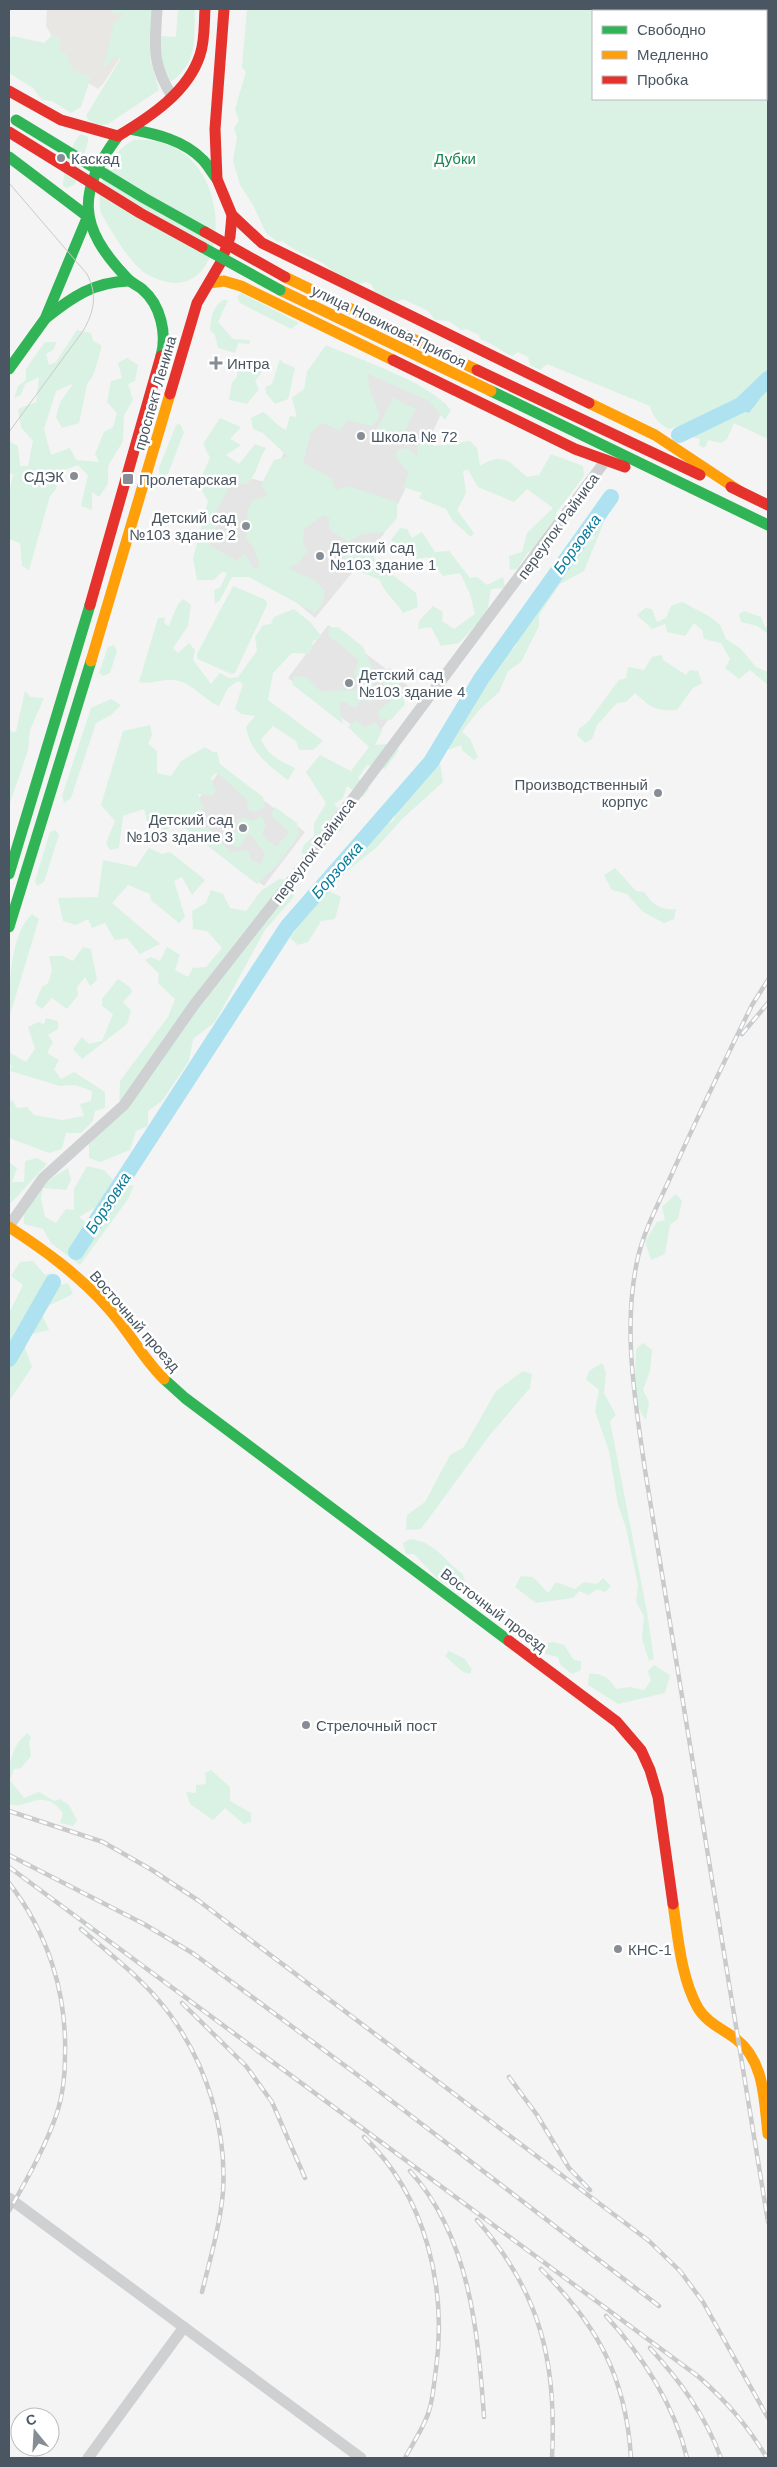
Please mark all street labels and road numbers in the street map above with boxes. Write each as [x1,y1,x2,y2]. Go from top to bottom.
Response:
street label: улица Новикова-Прибоя [309,281,469,371]
street label: проспект Ленина [131,333,180,452]
street label: переулок Райниса [514,469,603,582]
street label: переулок Райниса [269,794,359,906]
street label: Восточный проезд [87,1267,184,1375]
street label: Восточный проезд [438,1565,550,1655]

